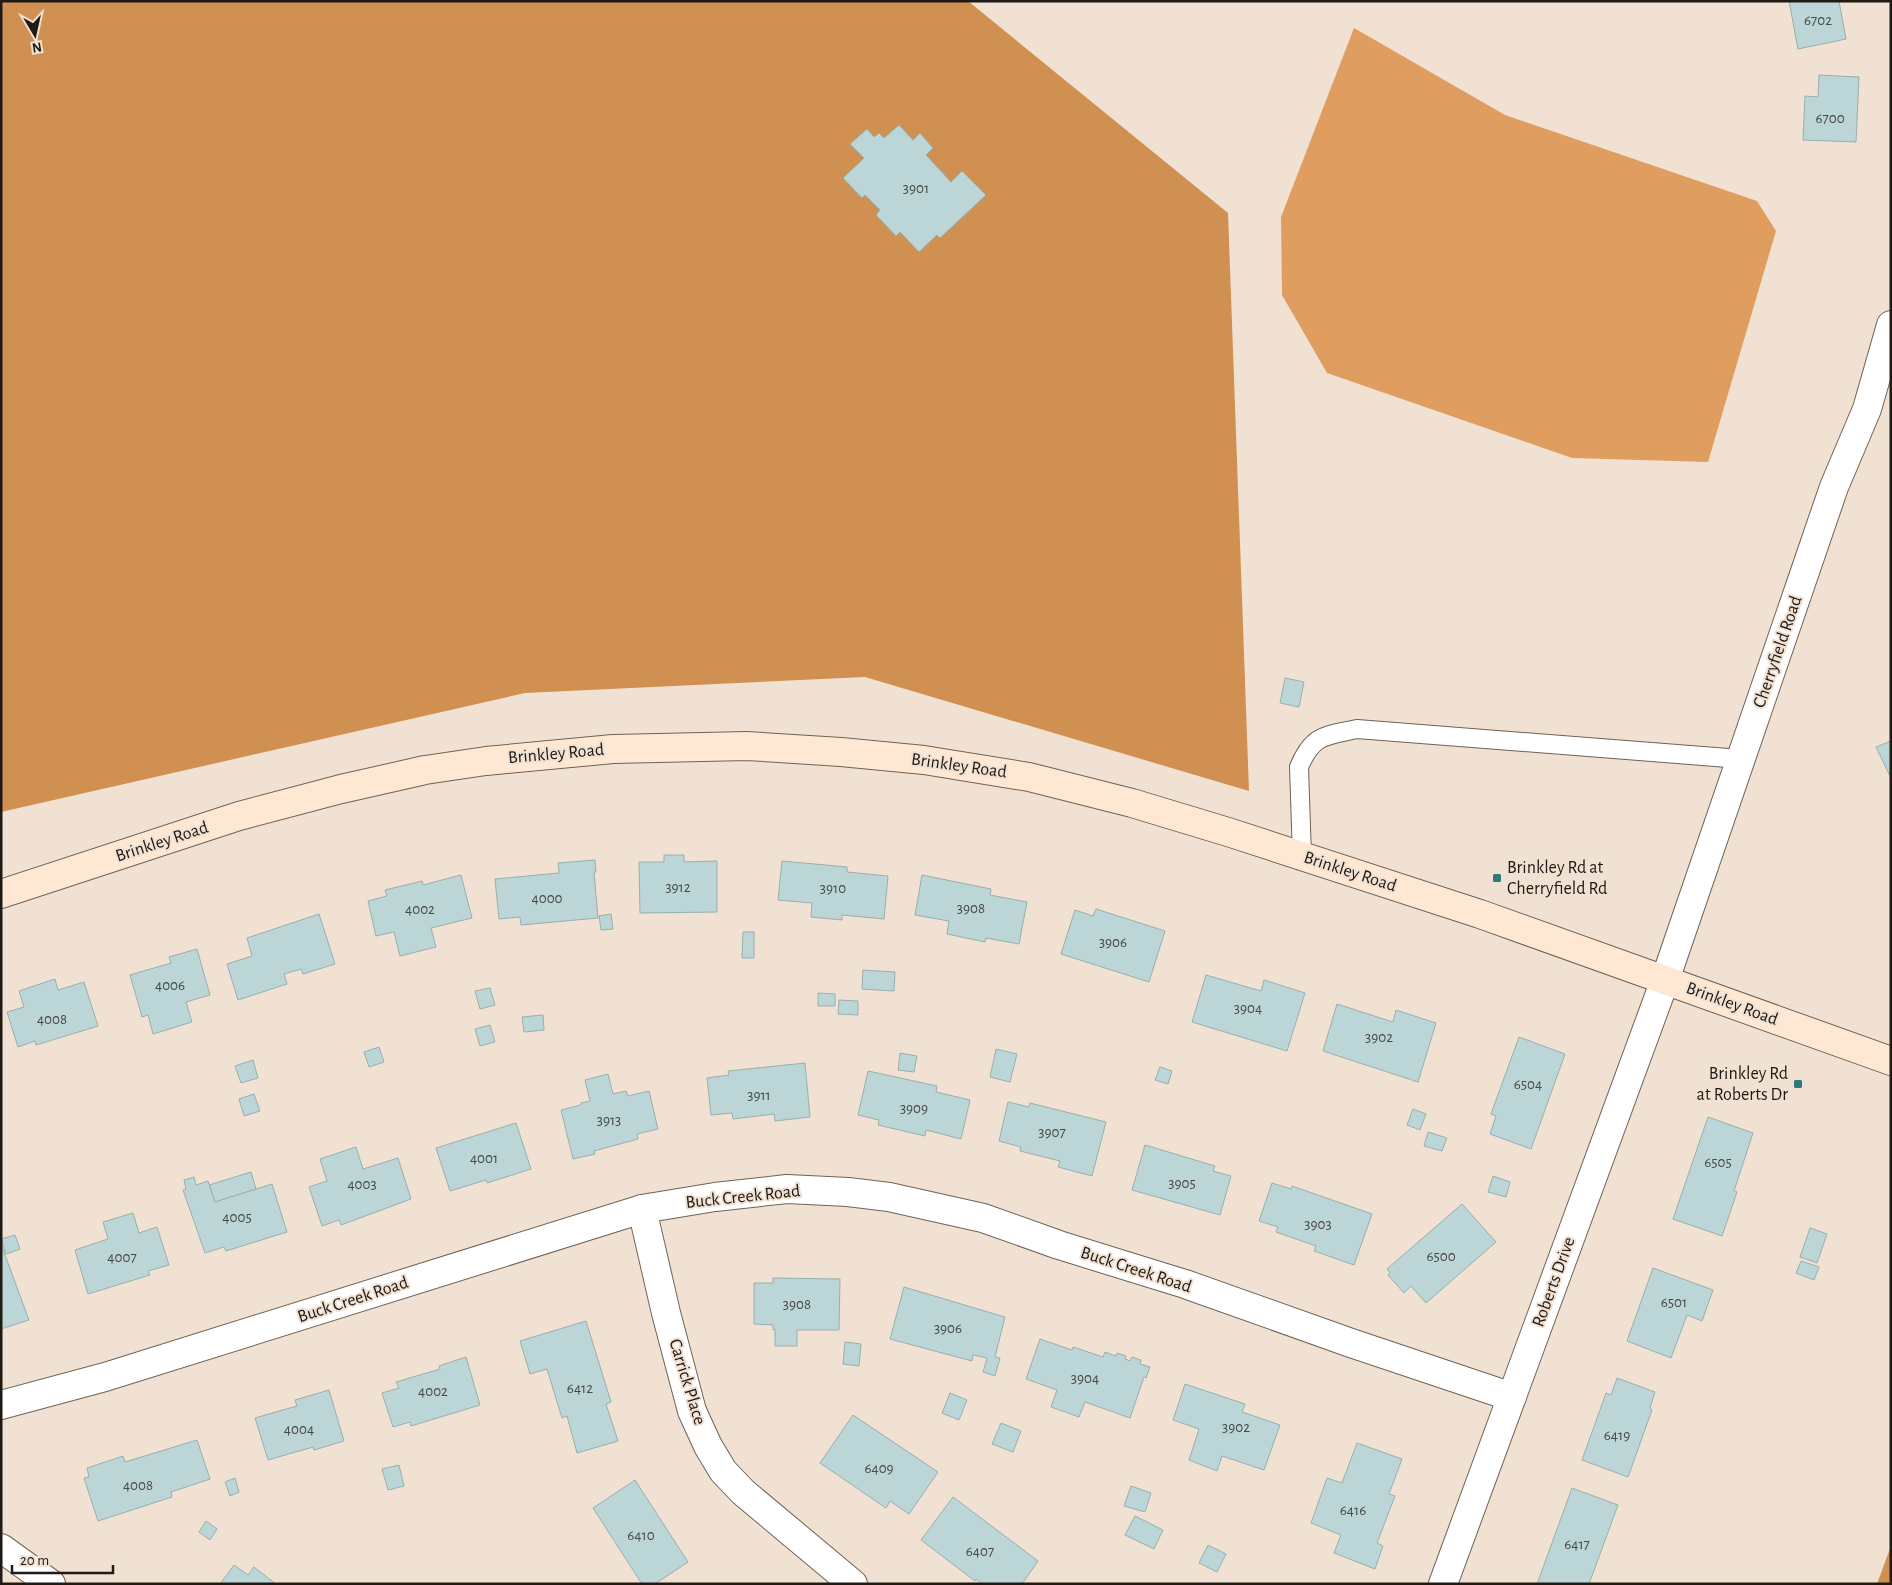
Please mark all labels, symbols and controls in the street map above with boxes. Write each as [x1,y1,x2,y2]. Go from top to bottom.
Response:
north arrow [10,10,60,60]
house number: 6702 [1804,13,1832,28]
text: N [31,39,43,55]
house number: 6700 [1815,111,1845,126]
house number: 3901 [903,181,929,196]
street label: Cherryfield Road [1750,594,1806,710]
street label: Brinkley Road [507,741,605,767]
street label: Brinkley Road [910,750,1008,782]
street label: Brinkley Road [113,819,211,865]
street label: Brinkley Road [1301,849,1399,895]
place label: Brinkley Rd at Cherryfield Rd [1507,859,1607,898]
marker: Brinkley Rd at Cherryfield Rd [1491,872,1503,884]
house number: 3912 [665,880,691,895]
house number: 3910 [820,881,846,896]
house number: 4000 [532,891,563,906]
house number: 3908 [957,901,985,916]
house number: 4002 [405,902,435,917]
house number: 3906 [1099,935,1127,950]
house number: 4006 [155,978,185,993]
street label: Brinkley Road [1684,979,1780,1029]
house number: 3904 [1234,1001,1262,1016]
house number: 4008 [37,1012,67,1027]
house number: 3902 [1365,1030,1393,1045]
place label: Brinkley Rd at Roberts Dr [1697,1065,1788,1104]
house number: 6504 [1514,1077,1542,1092]
marker: Brinkley Rd at Roberts Dr [1792,1078,1804,1090]
house number: 3911 [747,1088,771,1103]
house number: 3909 [900,1101,928,1116]
house number: 3913 [597,1113,621,1128]
house number: 3907 [1038,1125,1066,1140]
house number: 4001 [470,1151,498,1166]
house number: 6505 [1704,1155,1732,1170]
house number: 3905 [1168,1176,1196,1191]
house number: 4003 [347,1177,377,1192]
street label: Buck Creek Road [685,1182,801,1212]
house number: 4005 [222,1210,252,1225]
house number: 3903 [1304,1217,1332,1232]
street label: Roberts Drive [1529,1235,1579,1329]
street label: Buck Creek Road [1078,1244,1194,1296]
house number: 6500 [1426,1249,1456,1264]
house number: 4007 [107,1250,137,1265]
street label: Buck Creek Road [295,1274,411,1326]
house number: 6501 [1661,1295,1687,1310]
house number: 3908 [783,1297,811,1312]
house number: 3906 [934,1321,962,1336]
street label: Carrick Place [665,1337,709,1427]
house number: 3904 [1071,1371,1099,1386]
house number: 6412 [567,1381,593,1396]
house number: 4002 [418,1384,448,1399]
house number: 3902 [1222,1420,1250,1435]
house number: 4004 [284,1422,314,1437]
house number: 6419 [1604,1428,1630,1443]
house number: 6409 [864,1461,894,1476]
house number: 4008 [123,1478,153,1493]
house number: 6416 [1340,1503,1366,1518]
house number: 6410 [627,1528,655,1543]
house number: 6417 [1564,1537,1590,1552]
scale bar [12,1542,114,1574]
house number: 6407 [966,1544,994,1559]
text: 20 m [20,1553,49,1568]

